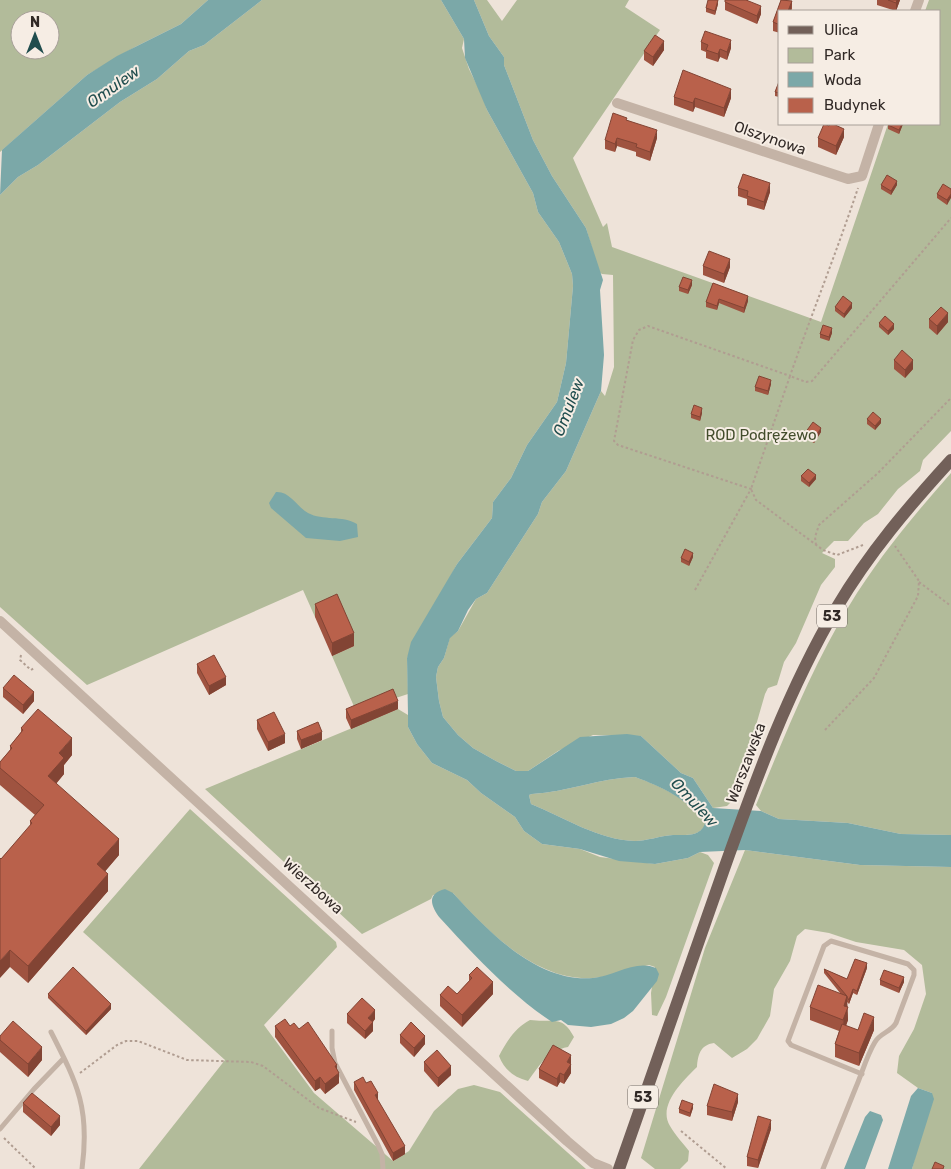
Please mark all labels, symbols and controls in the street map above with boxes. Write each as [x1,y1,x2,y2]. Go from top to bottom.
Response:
north arrow [10,10,60,60]
legend [778,10,941,125]
text: N [30,14,40,31]
text: Ulica [824,21,858,39]
text: Park [824,46,855,64]
water label: Omulew [83,61,144,111]
text: Woda [824,71,862,89]
text: Budynek [824,96,886,114]
street label: Olszynowa [732,117,808,159]
water label: Omulew [549,376,588,439]
park label: ROD Podrężewo [705,426,817,444]
road number: 53 [817,604,847,628]
street label: Warszawska [722,720,770,806]
water label: Omulew [667,774,722,831]
street label: Wierzbowa [279,854,347,918]
road number: 53 [628,1086,658,1108]

